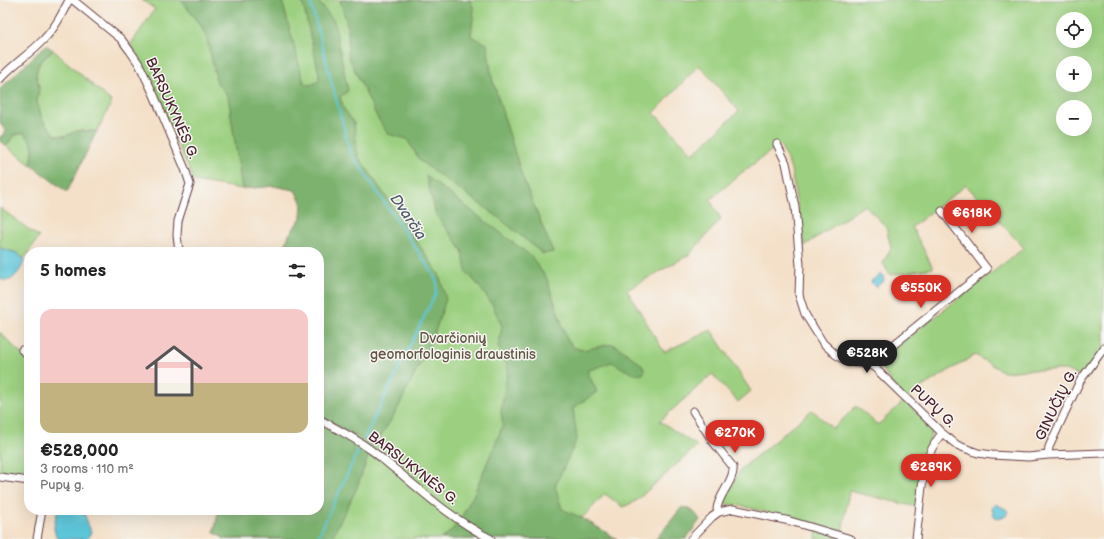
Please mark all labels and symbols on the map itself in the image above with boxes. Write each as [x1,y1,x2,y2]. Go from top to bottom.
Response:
street label: BARSUKYNĖS G. [142,54,203,162]
water label: Dvarčia [386,190,430,244]
pin: €618K [944,200,1000,234]
pin: €550K [893,275,949,309]
park label: Dvarčionių geomorfologinis draustinis [370,330,536,363]
pin: €528K [839,340,895,374]
street label: GINUČIŲ G. [1031,366,1081,443]
street label: PUPŲ G. [907,381,959,431]
pin: €270K [707,420,763,454]
street label: BARSUKYNĖS G. [365,427,462,508]
pin: €289K [903,454,959,488]

